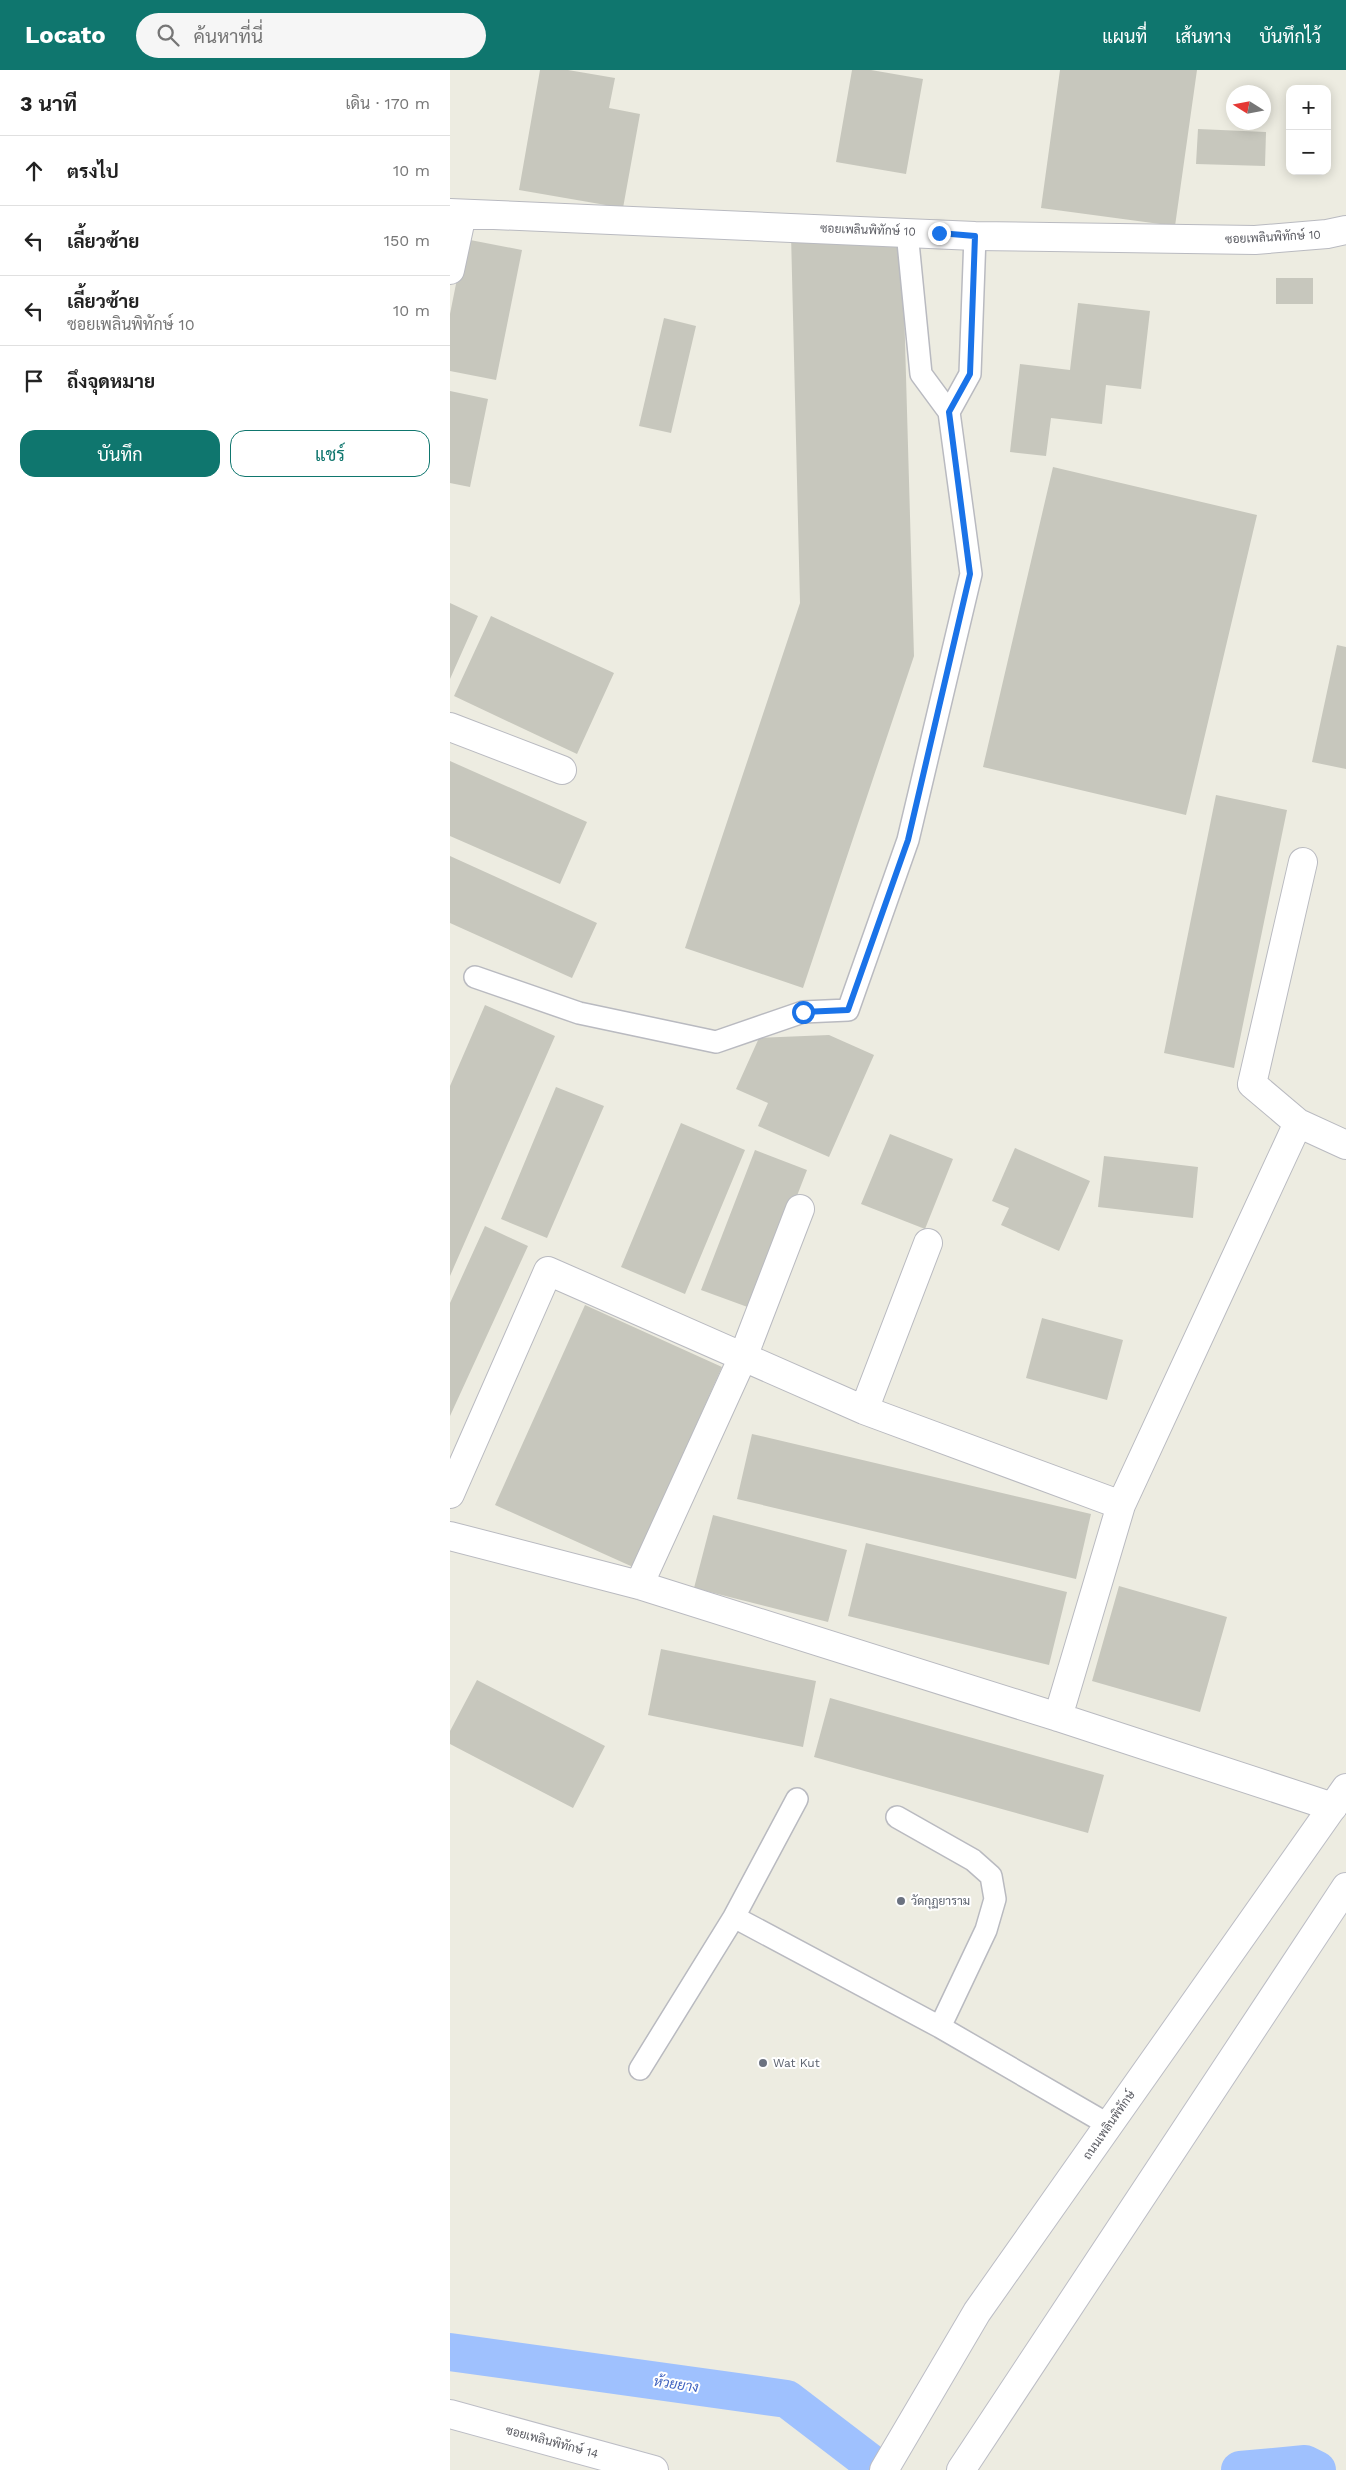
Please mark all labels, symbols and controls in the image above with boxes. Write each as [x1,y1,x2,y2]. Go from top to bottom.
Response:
search box [136,13,486,58]
text: Locato [25,21,106,49]
icon: search [154,21,182,49]
text: ค้นหาที่นี่ [194,25,263,48]
text: แผนที่ [1102,26,1147,47]
text: เส้นทาง [1175,26,1231,47]
text: บันทึกไว้ [1259,26,1321,47]
north arrow [1226,85,1271,130]
map controls [1286,85,1331,175]
button: + [1286,85,1331,130]
text: 3 นาที [20,91,77,116]
text: เดิน · 170 m [346,94,430,113]
button: − [1286,130,1331,175]
icon: ahead [20,157,48,185]
text: ตรงไป [67,160,119,183]
text: 10 m [393,161,430,180]
street label: ซอยเพลินพิทักษ์ 10 [820,220,916,239]
route end [928,222,951,245]
icon: left [20,227,48,255]
street label: ซอยเพลินพิทักษ์ 10 [1225,227,1321,246]
text: เลี้ยวซ้าย [67,230,139,253]
text: 150 m [384,231,430,250]
text: เลี้ยวซ้าย [67,290,139,313]
icon: left [20,297,48,325]
text: 10 m [393,301,430,320]
text: ซอยเพลินพิทักษ์ 10 [67,315,195,334]
icon: arrive [20,367,48,395]
text: ถึงจุดหมาย [67,370,155,393]
button: บันทึก [20,430,220,477]
button: แชร์ [230,430,430,477]
route start [792,1001,815,1024]
place label: วัดกุฏยาราม [911,1894,970,1910]
marker: วัดกุฏยาราม [895,1895,907,1907]
place label: Wat Kut [773,2056,820,2070]
marker: Wat Kut [757,2057,769,2069]
street label: ถนนเพลินพิทักษ์ [1079,2087,1138,2162]
water label: ห้วยยาง [652,2373,700,2395]
street label: ซอยเพลินพิทักษ์ 14 [504,2422,600,2461]

